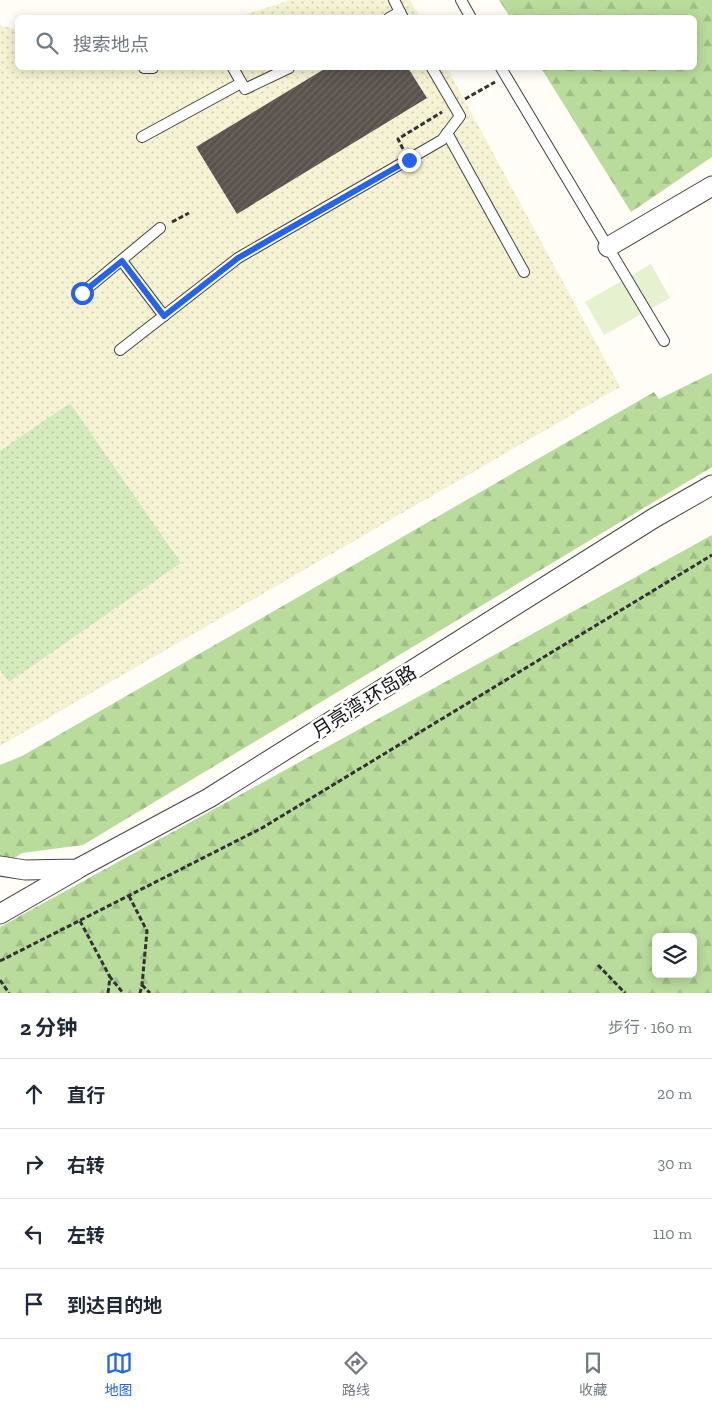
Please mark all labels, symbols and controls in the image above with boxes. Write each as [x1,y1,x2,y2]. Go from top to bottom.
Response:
search box [15,15,697,70]
icon: search [33,29,61,57]
text: 搜索地点 [73,33,149,56]
route end [398,149,421,172]
route start [71,282,94,305]
street label: 月亮湾·环岛路 [308,660,420,742]
map controls [652,933,697,978]
button: layers [652,933,697,978]
text: 2 分钟 [20,1015,77,1040]
text: 步行 · 160 m [608,1018,692,1037]
icon: ahead [20,1080,48,1108]
text: 直行 [67,1084,105,1107]
text: 20 m [657,1084,692,1103]
icon: right [20,1150,48,1178]
text: 右转 [67,1154,105,1177]
text: 30 m [658,1154,692,1173]
icon: left [20,1220,48,1248]
text: 左转 [67,1224,105,1247]
text: 110 m [653,1224,692,1243]
icon: arrive [20,1290,48,1318]
text: 到达目的地 [67,1294,162,1317]
tab: 地图 [105,1349,133,1399]
tab: 路线 [342,1349,370,1399]
tab: 收藏 [579,1349,607,1399]

